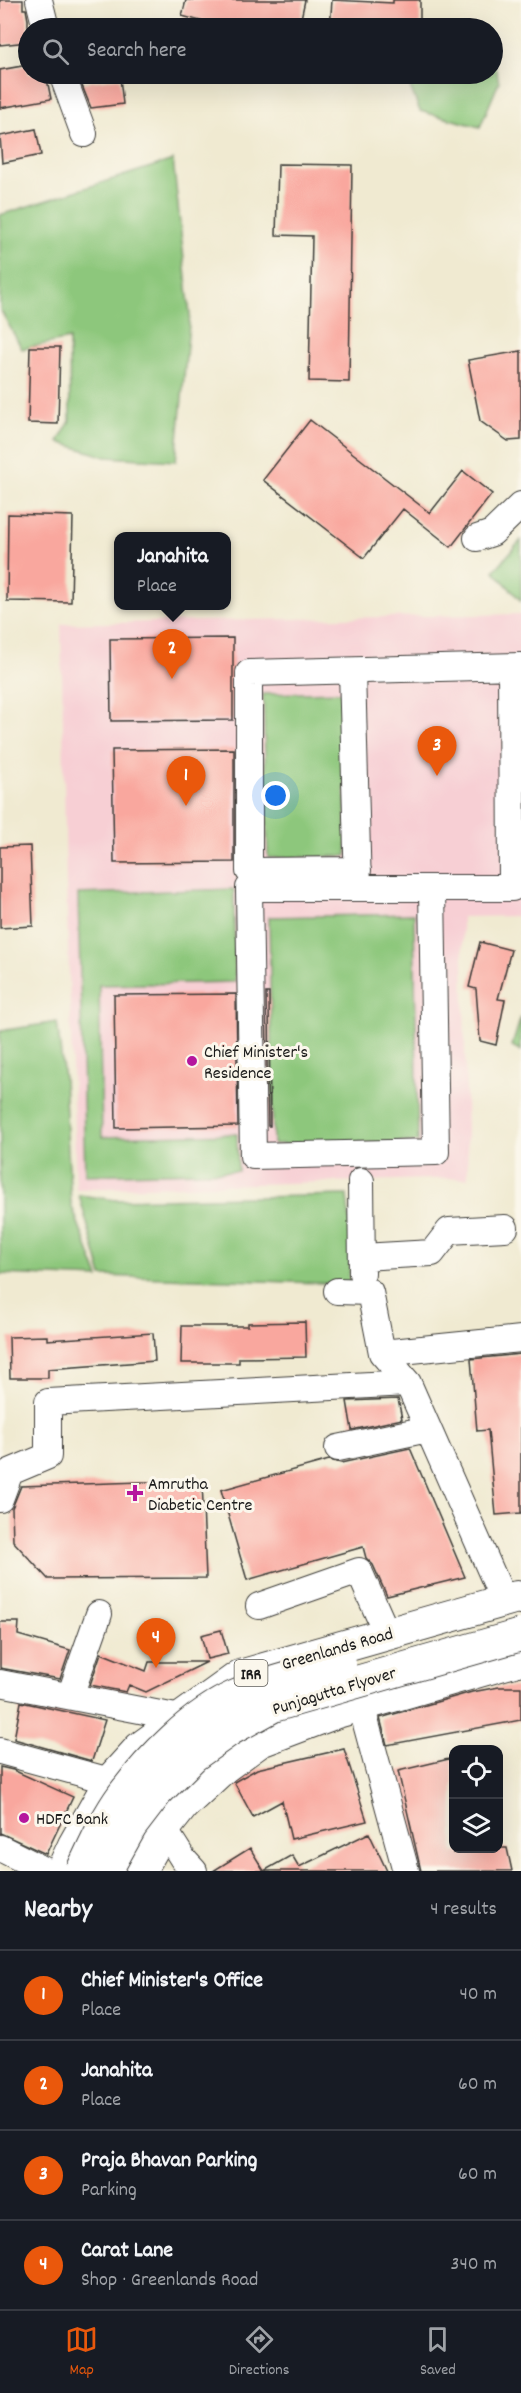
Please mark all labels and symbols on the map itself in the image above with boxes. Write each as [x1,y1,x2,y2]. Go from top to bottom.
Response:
pin: 2 [152,630,192,679]
pin: 3 [418,726,456,776]
pin: 1 [166,756,206,806]
your location [261,781,290,810]
place label: Chief Minister's Residence [204,1041,308,1087]
marker: Chief Minister's Residence [185,1054,199,1068]
place label: Amrutha Diabetic Centre [148,1473,252,1519]
marker: Amrutha Diabetic Centre [126,1484,144,1502]
pin: 4 [136,1618,176,1668]
street label: Greenlands Road [279,1623,396,1678]
road number: IRR [234,1660,268,1686]
street label: Punjagutta Flyover [270,1662,400,1723]
place label: HDFC Bank [36,1808,108,1833]
marker: HDFC Bank [17,1811,31,1825]

